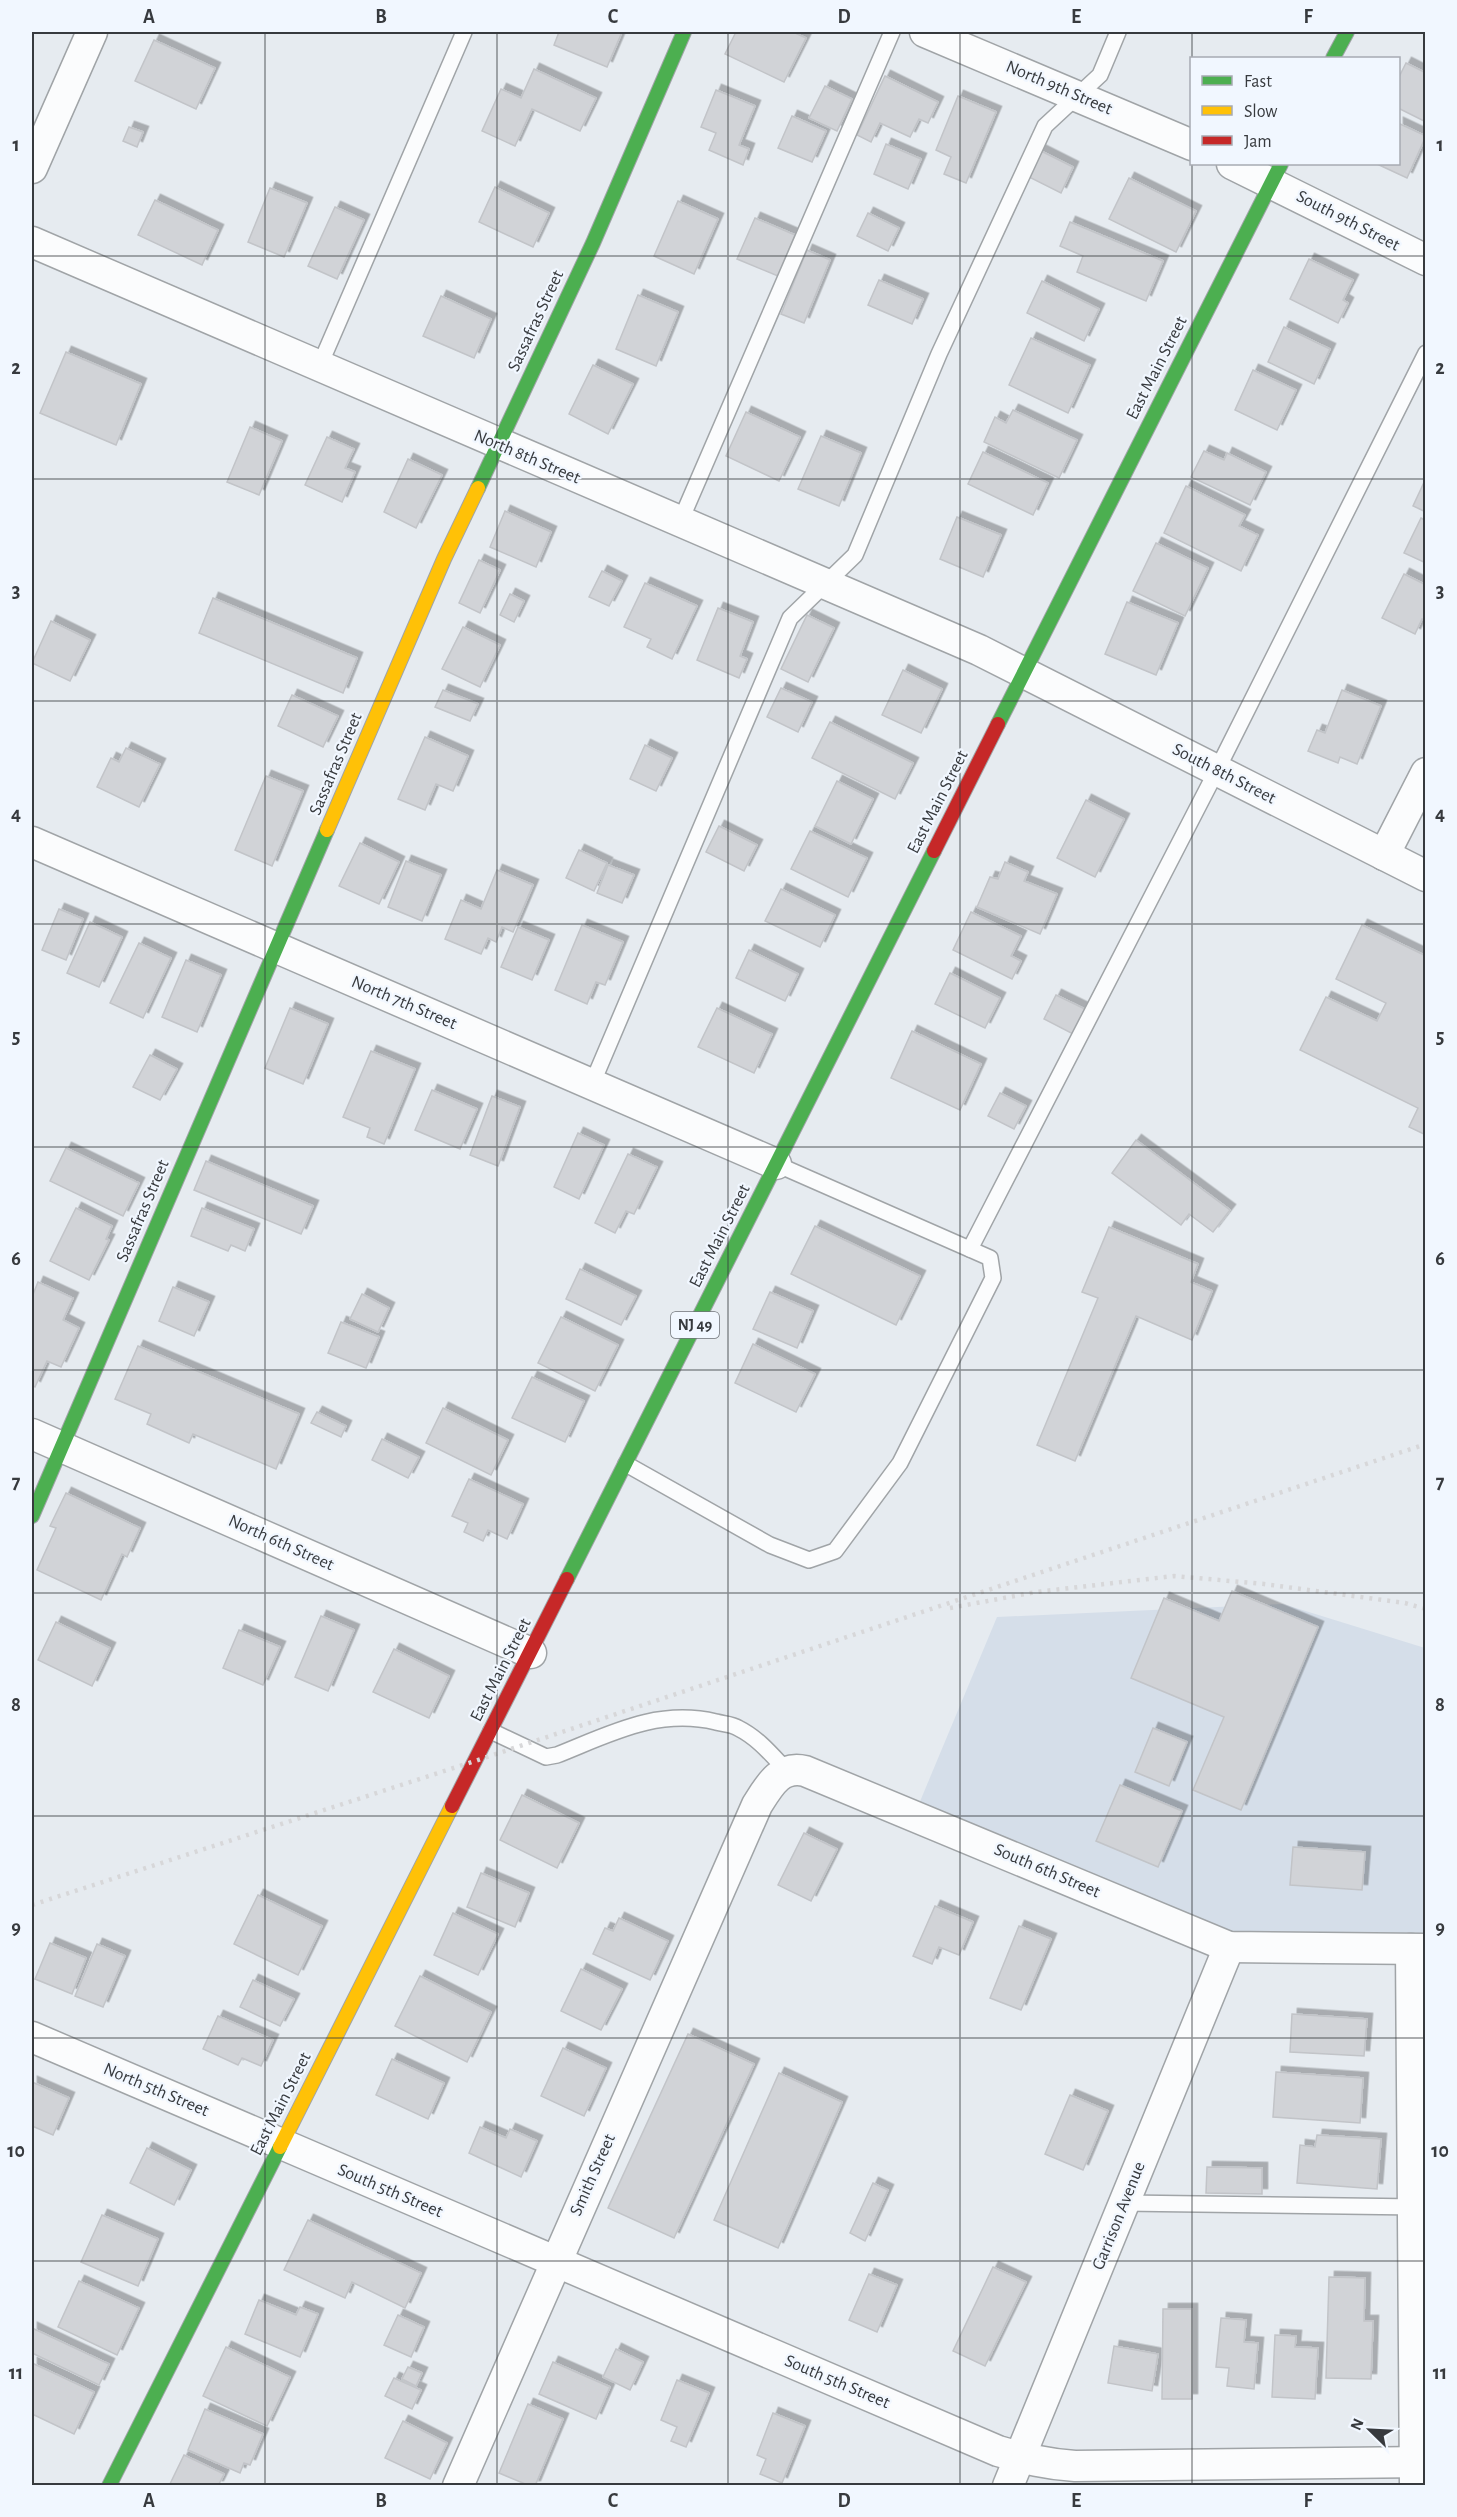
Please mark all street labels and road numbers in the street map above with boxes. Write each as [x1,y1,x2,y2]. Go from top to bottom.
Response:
street label: North 9th Street [1003,58,1115,119]
street label: South 9th Street [1294,187,1403,255]
street label: Sassafras Street [505,267,567,374]
street label: East Main Street [1123,313,1191,423]
street label: North 8th Street [471,427,583,488]
street label: Sassafras Street [306,710,366,818]
street label: South 8th Street [1169,740,1279,808]
street label: East Main Street [904,747,972,857]
street label: North 7th Street [349,973,459,1033]
street label: Sassafras Street [113,1157,173,1265]
street label: East Main Street [686,1181,754,1291]
road number: NJ 49 [671,1312,719,1338]
street label: North 6th Street [226,1512,337,1574]
street label: East Main Street [467,1615,535,1725]
street label: South 6th Street [991,1841,1103,1901]
street label: East Main Street [247,2049,315,2159]
street label: North 5th Street [101,2060,212,2120]
street label: Smith Street [567,2131,619,2219]
street label: Garrison Avenue [1089,2159,1149,2273]
street label: South 5th Street [335,2161,445,2221]
street label: South 5th Street [782,2352,892,2412]

